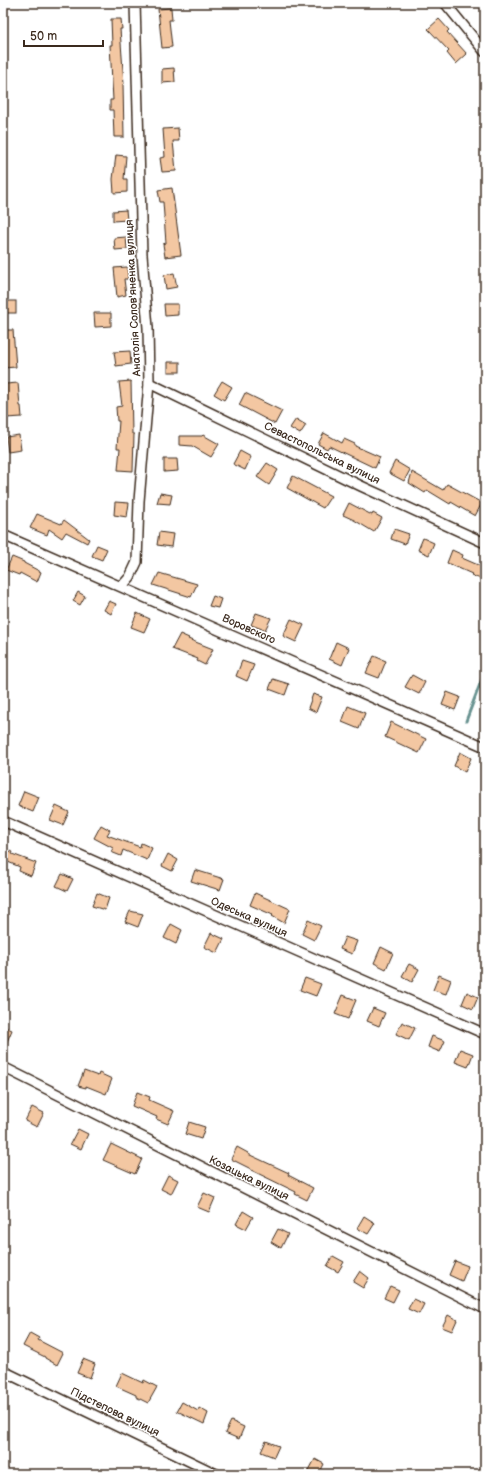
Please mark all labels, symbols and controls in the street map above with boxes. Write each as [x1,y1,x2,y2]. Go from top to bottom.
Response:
scale bar [24,22,103,48]
text: 50 m [30,29,57,44]
street label: Анатолія Солов'яненка вулиця [122,219,144,378]
street label: Севастопольська вулиця [262,419,382,487]
street label: Воровского [220,611,278,647]
street label: Одеська вулиця [209,894,289,940]
street label: Козацька вулиця [207,1153,291,1203]
street label: Підстепова вулиця [68,1385,162,1439]

